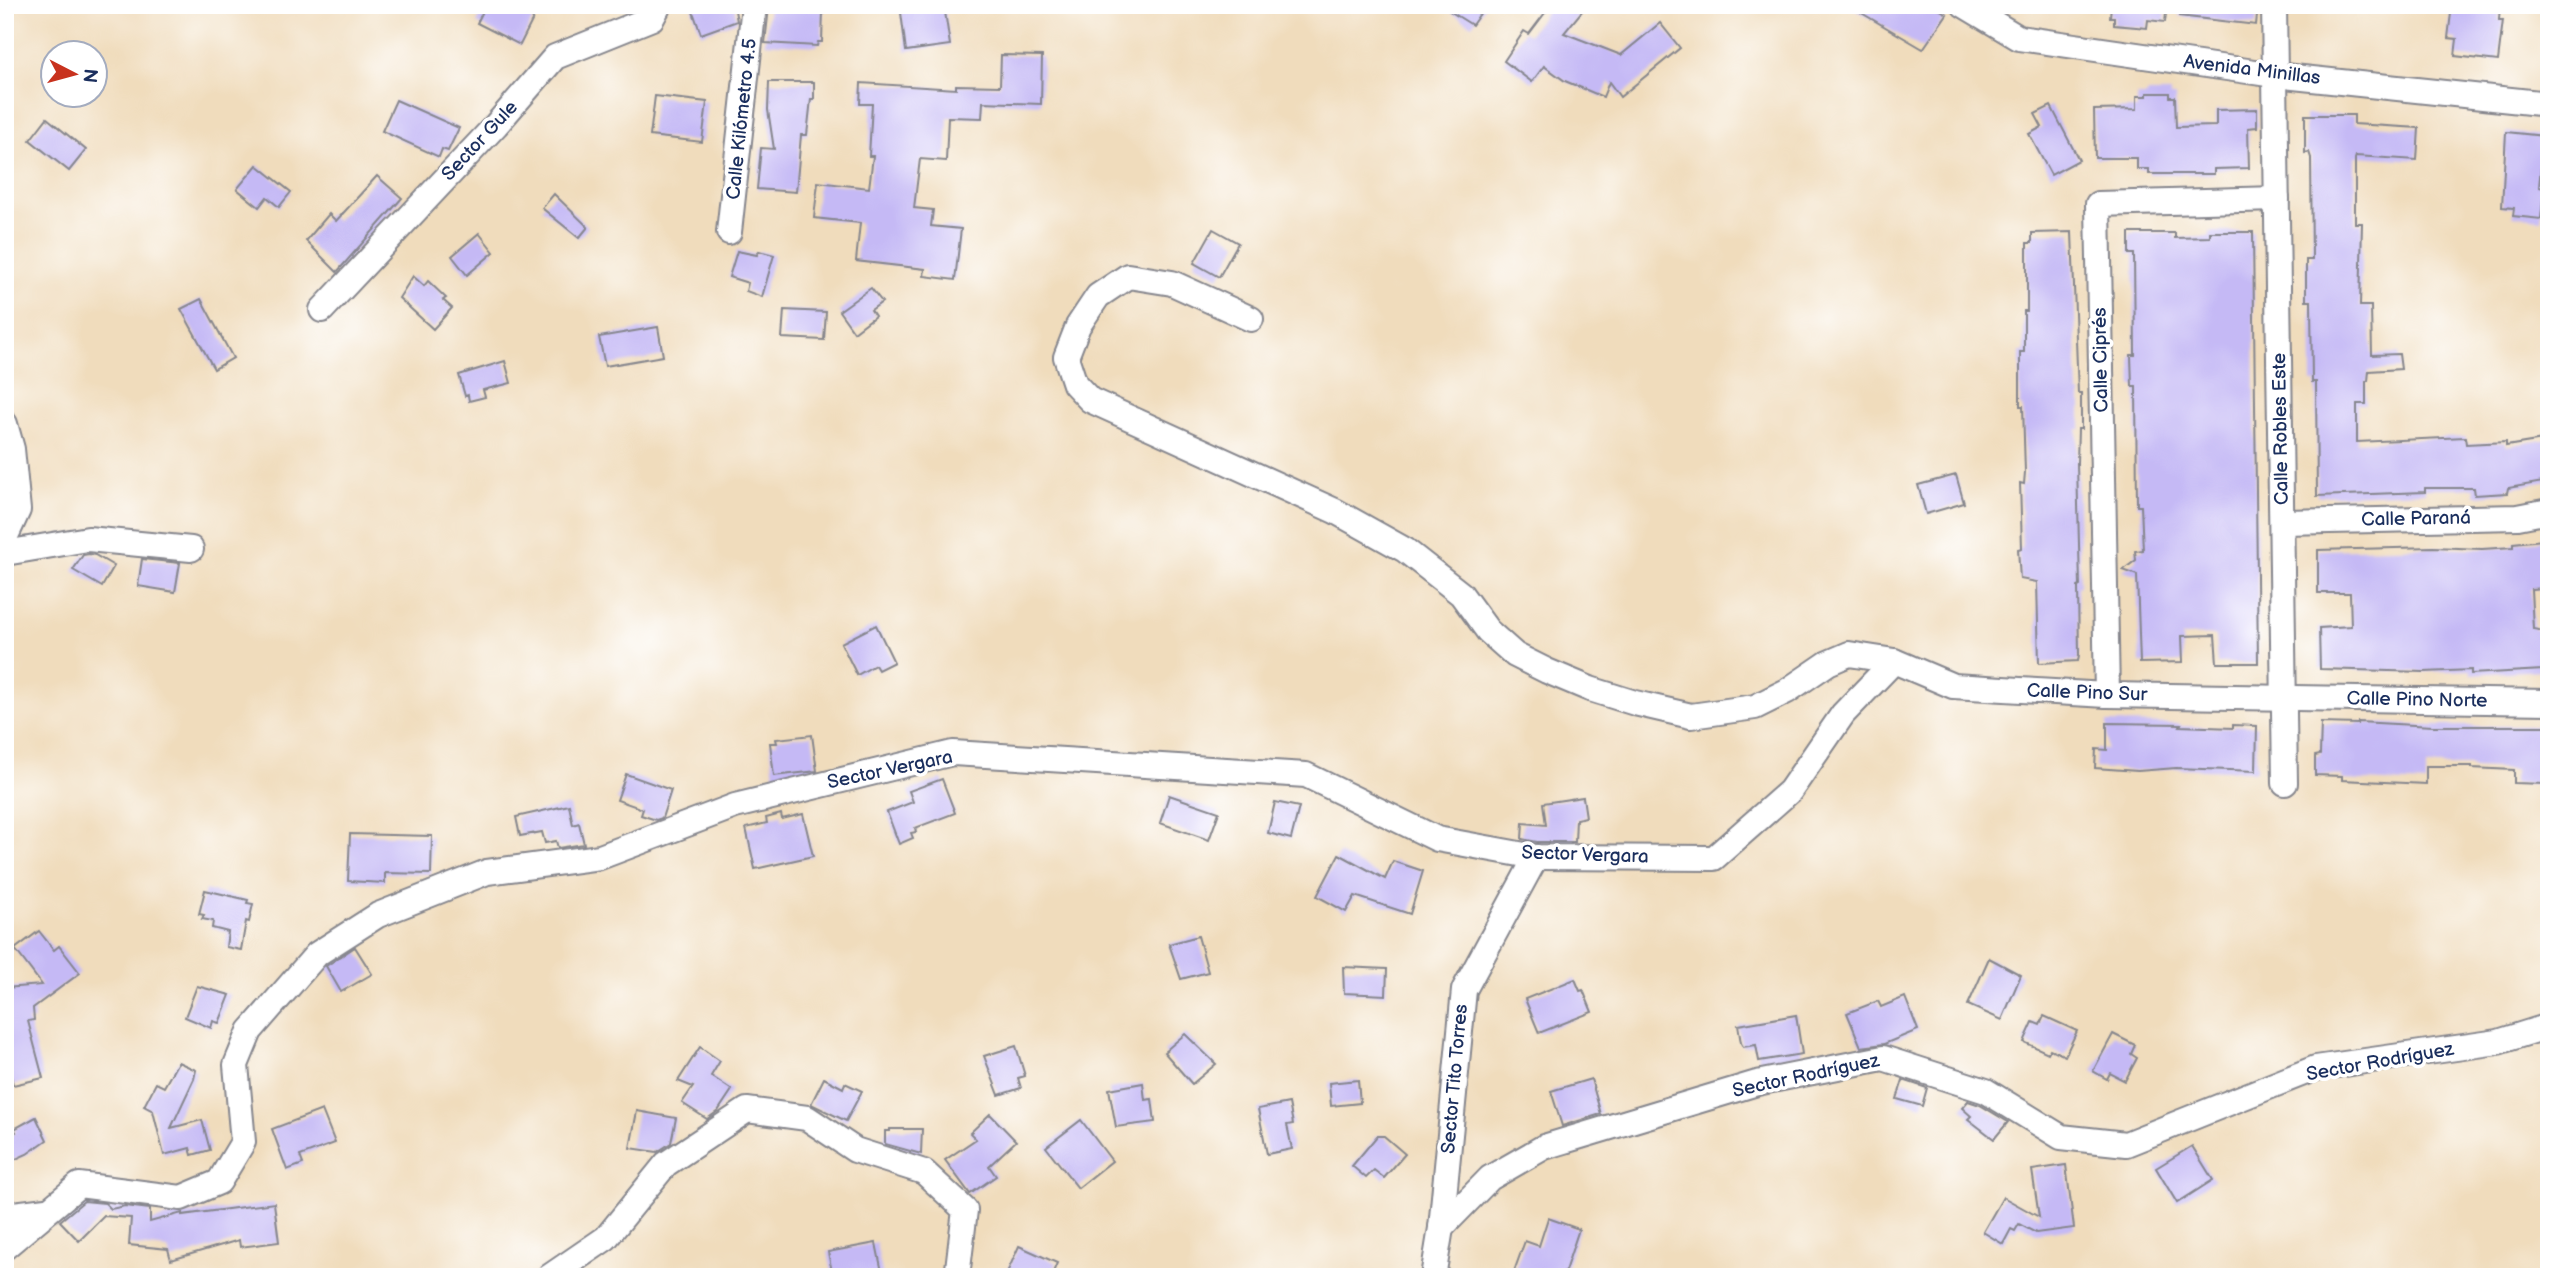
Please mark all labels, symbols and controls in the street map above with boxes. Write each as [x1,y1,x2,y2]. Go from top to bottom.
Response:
street label: Calle Kilómetro 4.5 [722,37,762,201]
north arrow [38,38,108,108]
street label: Avenida Minillas [2182,50,2322,90]
text: N [77,67,102,84]
street label: Sector Gule [437,96,523,186]
street label: Calle Ciprés [2089,307,2113,413]
street label: Calle Robles Este [2268,353,2294,505]
street label: Calle Paraná [2361,507,2471,531]
street label: Calle Pino Sur [2026,679,2149,707]
street label: Calle Pino Norte [2346,687,2488,713]
street label: Sector Vergara [825,746,955,794]
street label: Sector Vergara [1521,841,1649,869]
street label: Sector Tito Torres [1437,1003,1473,1155]
street label: Sector Rodríguez [2304,1038,2456,1086]
street label: Sector Rodríguez [1731,1049,1882,1103]

